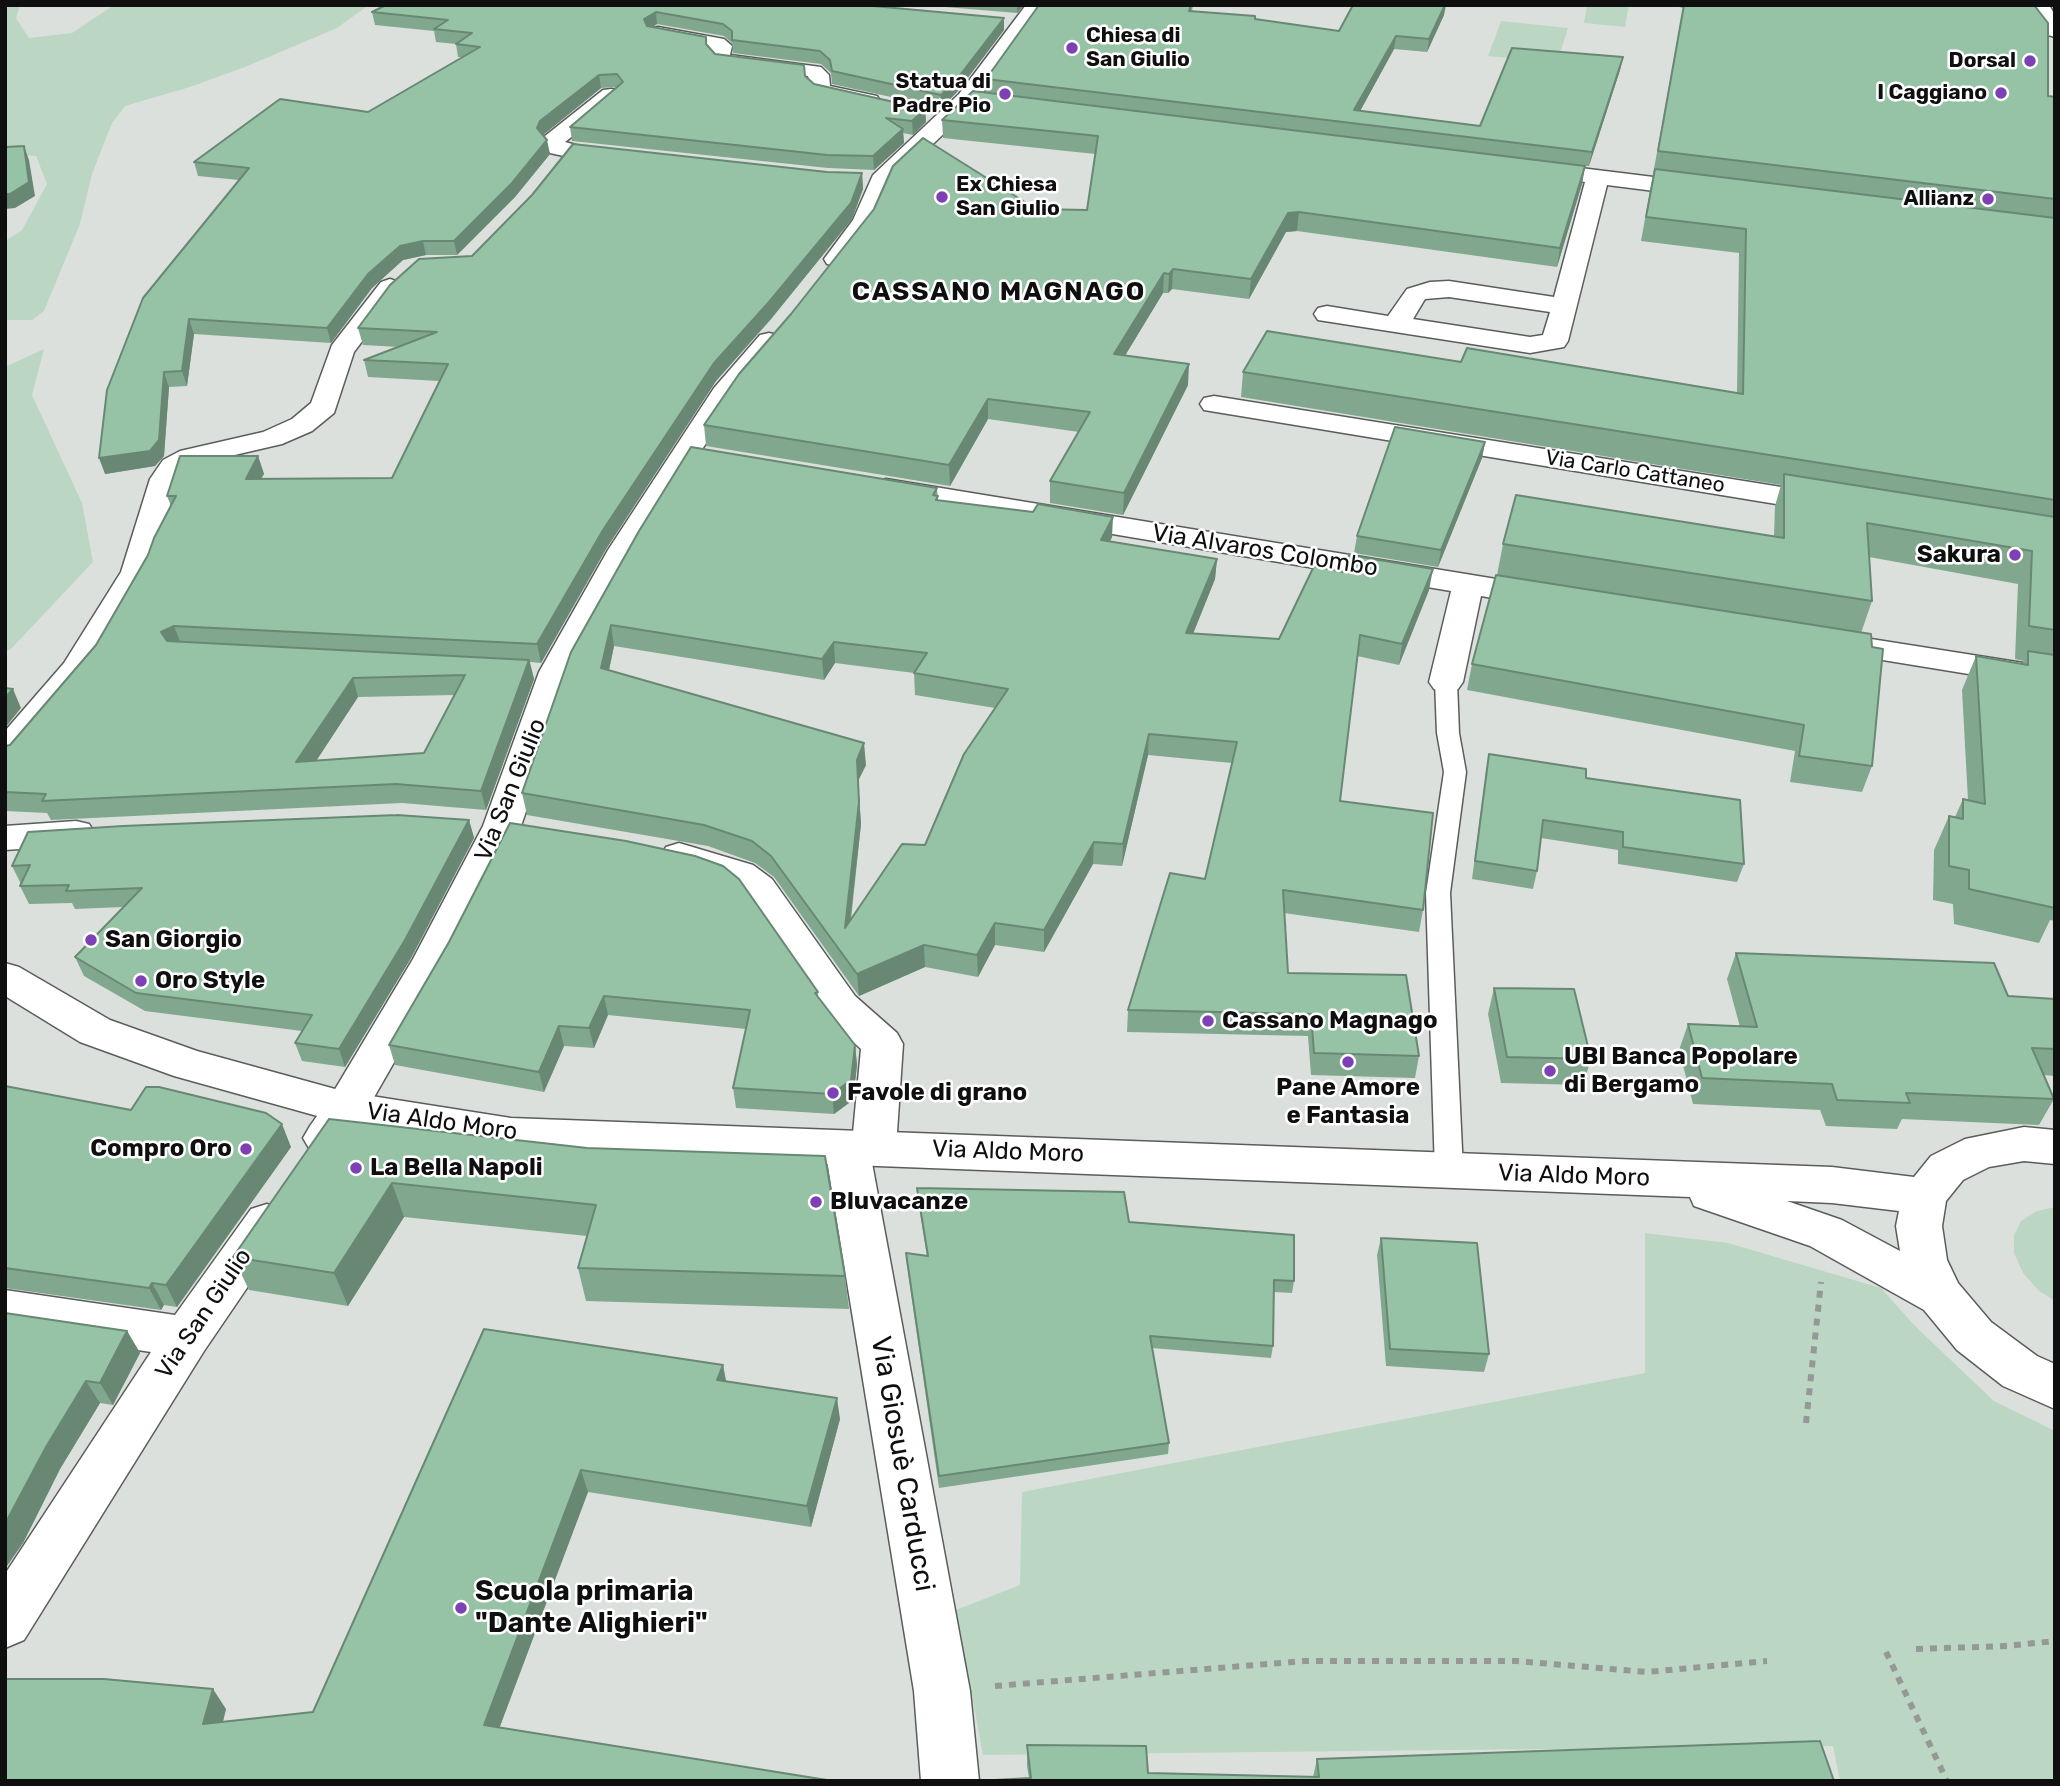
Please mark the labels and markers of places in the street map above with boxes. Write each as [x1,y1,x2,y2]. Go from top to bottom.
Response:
place label: Chiesa di San Giulio [1086,23,1190,73]
marker: Chiesa di San Giulio [1064,40,1080,56]
place label: Dorsal [1949,48,2016,74]
marker: Dorsal [2022,53,2038,69]
place label: Statua di Padre Pio [892,69,991,119]
place label: I Caggiano [1877,80,1987,106]
marker: I Caggiano [1993,85,2009,101]
marker: Statua di Padre Pio [997,86,1013,102]
place label: Ex Chiesa San Giulio [956,172,1060,222]
place label: Allianz [1903,186,1974,212]
marker: Ex Chiesa San Giulio [934,189,950,205]
marker: Allianz [1980,191,1996,207]
place label: Sakura [1917,541,2001,569]
marker: Sakura [2007,547,2023,563]
place label: San Giorgio [105,926,242,954]
marker: San Giorgio [83,932,99,948]
place label: Oro Style [155,967,265,995]
marker: Oro Style [133,973,149,989]
place label: Cassano Magnago [1222,1007,1438,1035]
marker: Cassano Magnago [1200,1013,1216,1029]
place label: UBI Banca Popolare di Bergamo [1564,1043,1798,1099]
marker: Pane Amore e Fantasia [1340,1054,1356,1070]
marker: UBI Banca Popolare di Bergamo [1542,1063,1558,1079]
place label: Pane Amore e Fantasia [1276,1074,1420,1130]
place label: Favole di grano [847,1079,1027,1107]
marker: Favole di grano [825,1085,841,1101]
place label: Compro Oro [90,1135,232,1163]
marker: Compro Oro [238,1141,254,1157]
place label: La Bella Napoli [370,1154,543,1182]
marker: La Bella Napoli [348,1160,364,1176]
place label: Bluvacanze [830,1188,968,1216]
marker: Bluvacanze [808,1194,824,1210]
place label: Scuola primaria "Dante Alighieri" [475,1575,708,1641]
marker: Scuola primaria "Dante Alighieri" [453,1600,469,1616]

